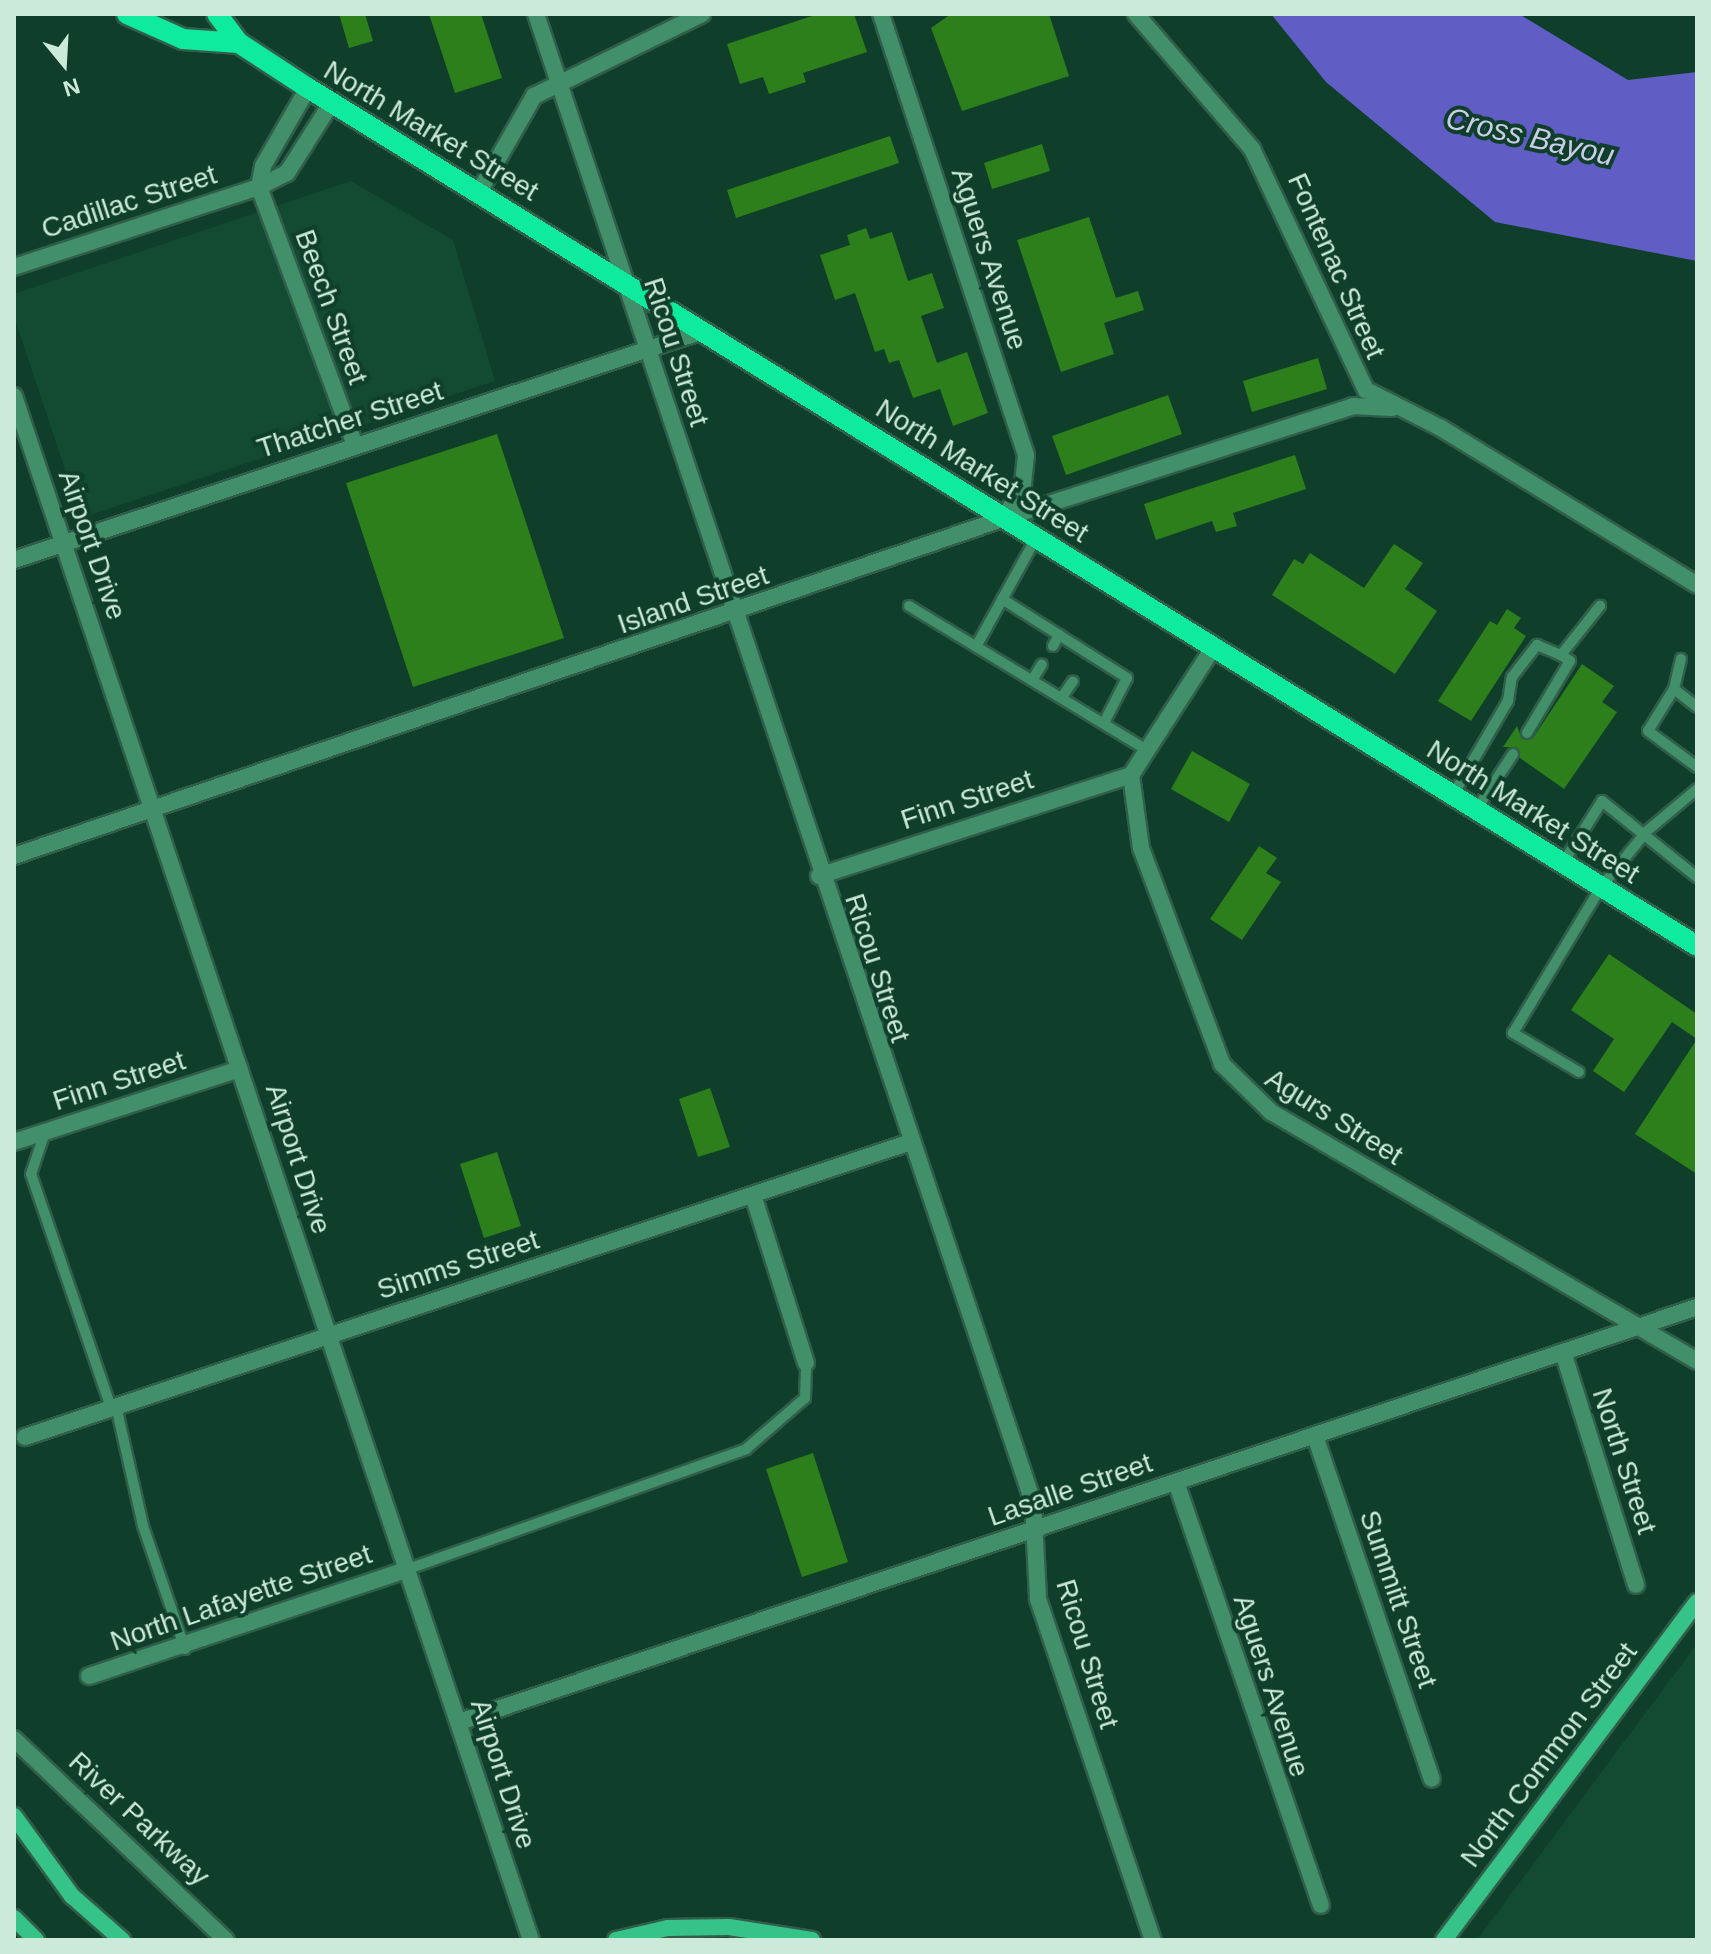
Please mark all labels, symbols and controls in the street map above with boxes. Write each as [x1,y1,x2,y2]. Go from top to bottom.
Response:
north arrow [24,24,104,104]
street label: North Market Street [318,54,544,208]
text: N [60,73,83,102]
water label: Cross Bayou [1442,100,1618,174]
street label: Cadillac Street [37,158,221,246]
street label: Aguers Avenue [944,163,1034,355]
street label: Fontenac Street [1280,168,1392,364]
street label: Beech Street [288,225,374,389]
street label: Ricou Street [636,274,716,430]
street label: Thatcher Street [253,374,447,466]
street label: North Market Street [870,392,1094,550]
street label: Airport Drive [51,466,133,624]
street label: Island Street [613,559,773,641]
street label: North Market Street [1421,733,1645,891]
street label: Finn Street [897,763,1037,837]
street label: Ricou Street [837,890,917,1046]
street label: Finn Street [49,1044,189,1118]
street label: Agurs Street [1259,1062,1409,1172]
street label: Airport Drive [258,1080,338,1238]
street label: Simms Street [373,1223,543,1307]
street label: North Street [1585,1384,1663,1538]
street label: Lasalle Street [984,1446,1156,1534]
street label: Summitt Street [1352,1506,1444,1692]
street label: North Lafayette Street [106,1538,376,1658]
street label: Ricou Street [1048,1575,1126,1733]
street label: Aguers Avenue [1226,1590,1316,1782]
street label: North Common Street [1454,1636,1644,1874]
street label: Airport Drive [463,1695,543,1853]
street label: River Parkway [62,1745,216,1893]

